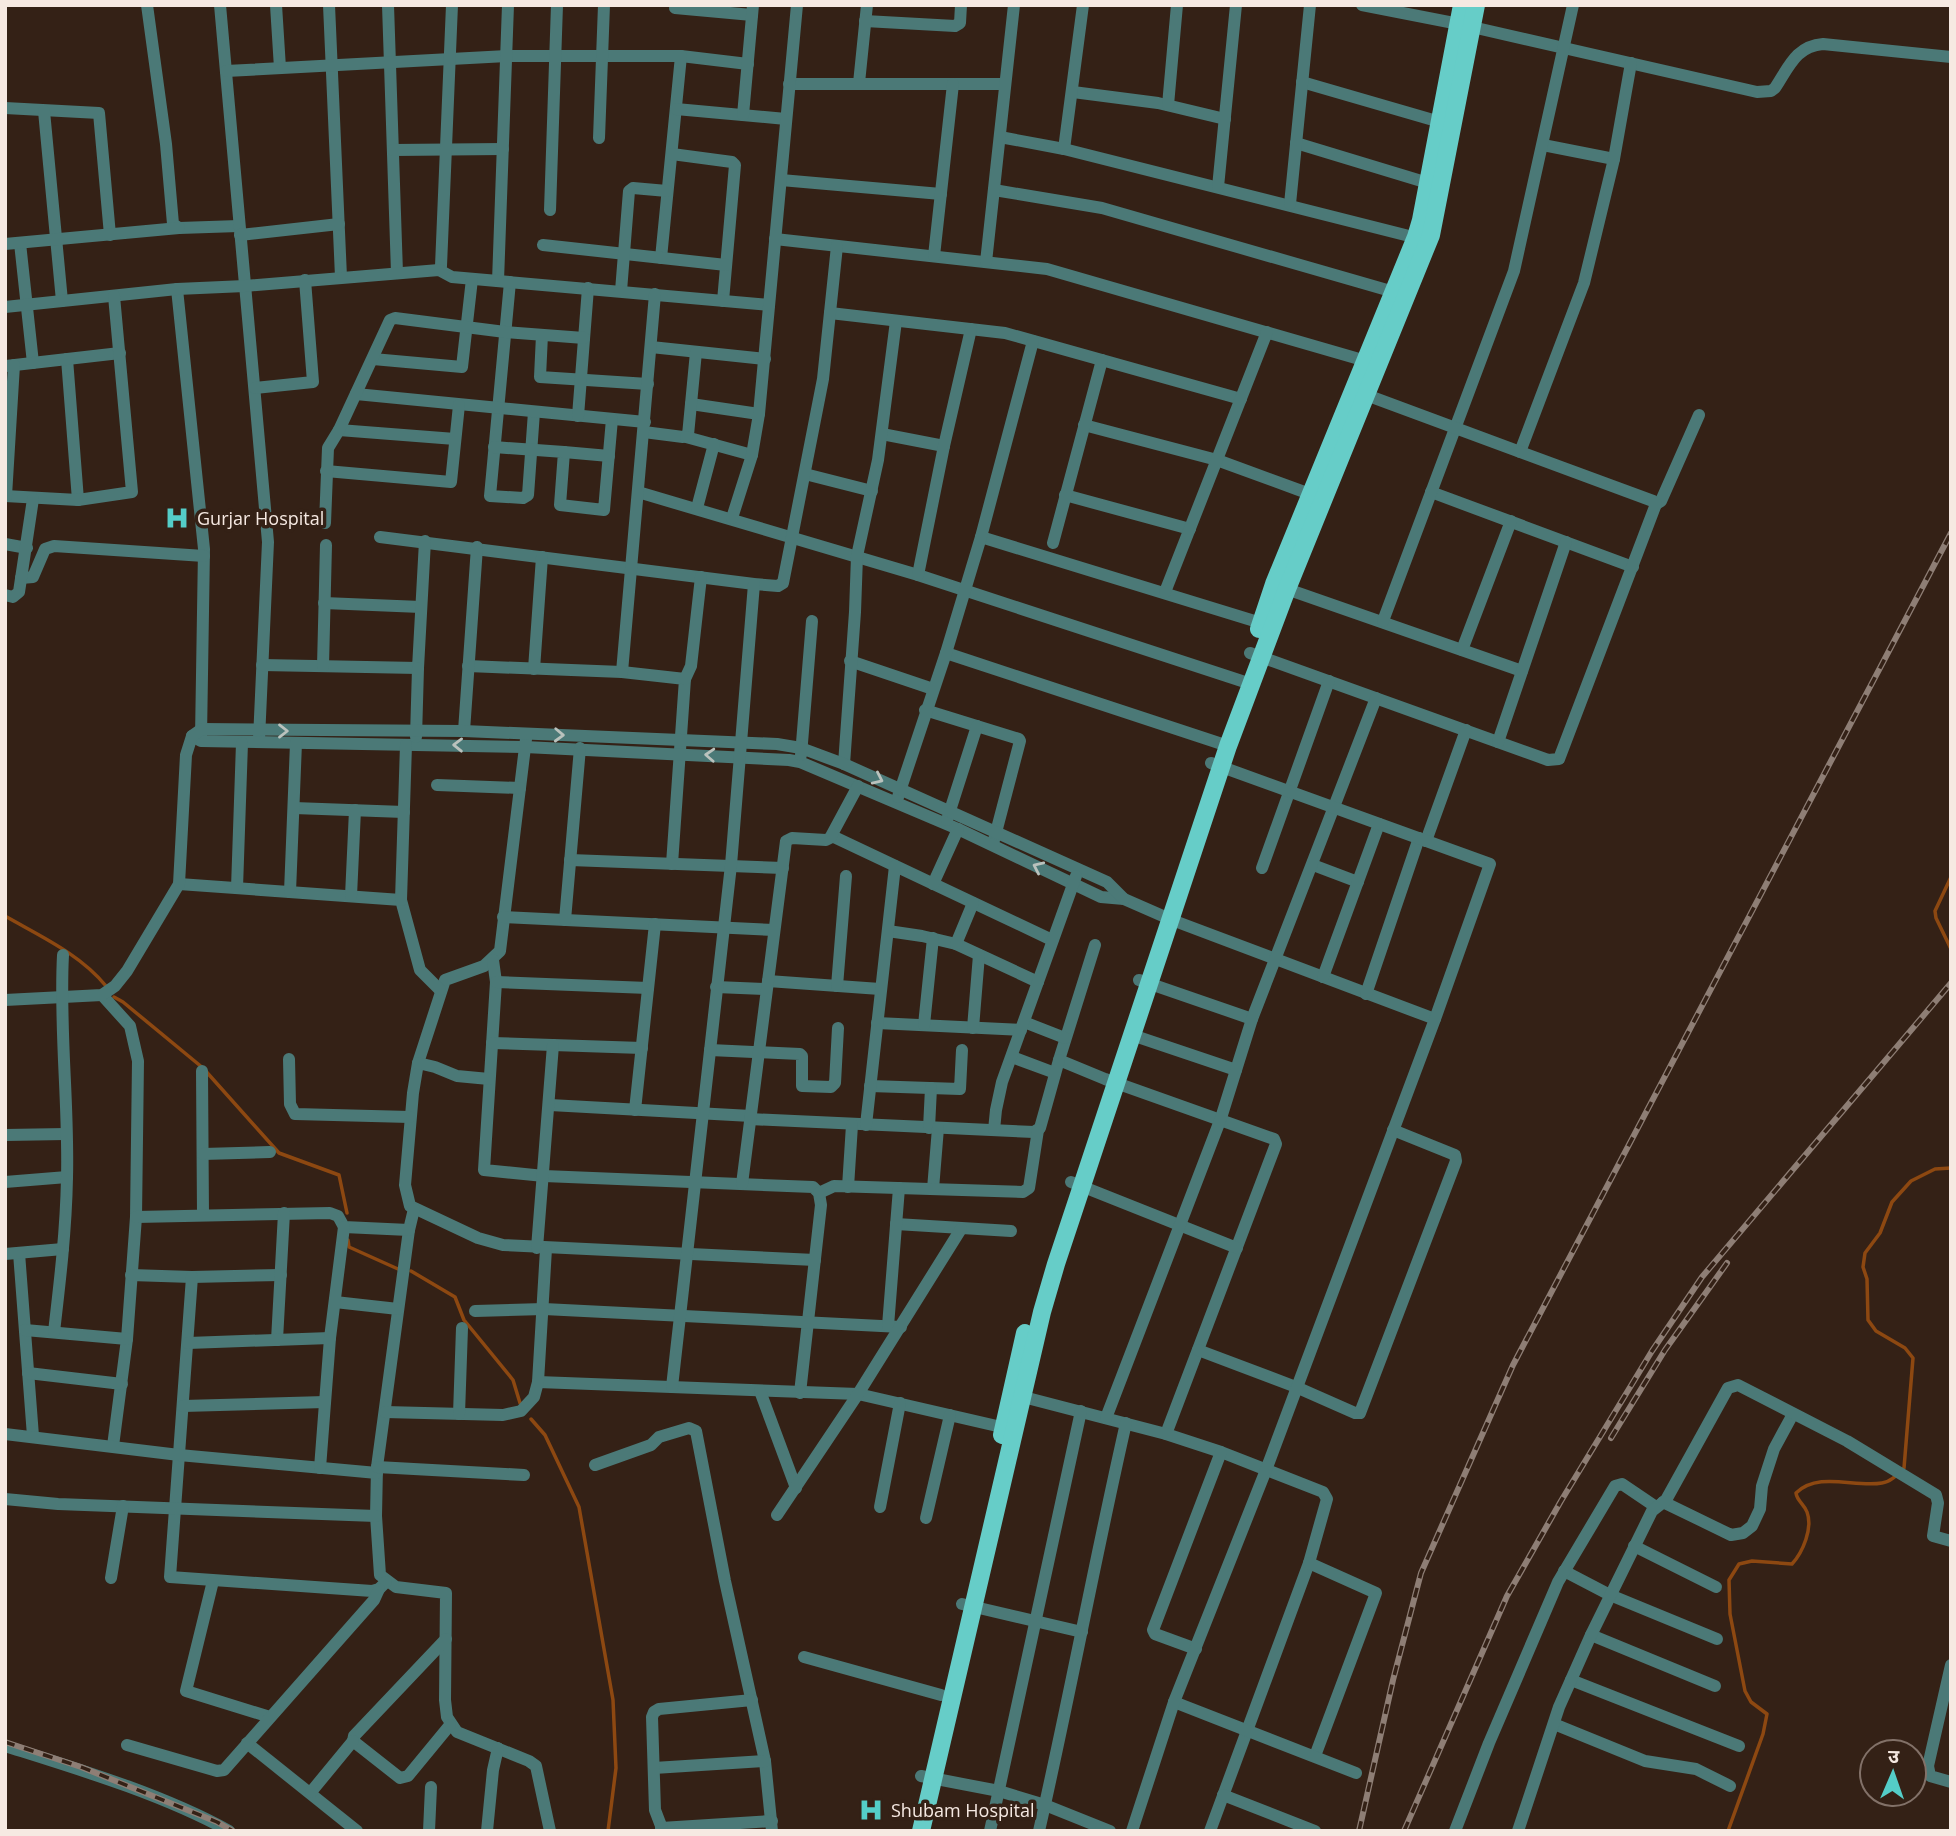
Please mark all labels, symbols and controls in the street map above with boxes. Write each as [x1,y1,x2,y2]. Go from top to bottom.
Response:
hospital icon: Gurjar Hospital [163,504,191,532]
place label: Gurjar Hospital [197,506,324,530]
one-way arrow [278,723,289,739]
one-way arrow [554,727,565,742]
one-way arrow [453,738,464,753]
one-way arrow [704,747,715,762]
one-way arrow [871,771,883,785]
one-way arrow [1033,861,1045,875]
north arrow [1858,1738,1928,1808]
text: उ [1888,1743,1900,1769]
hospital icon: Shubam Hospital [857,1796,885,1824]
place label: Shubam Hospital [891,1798,1035,1822]

